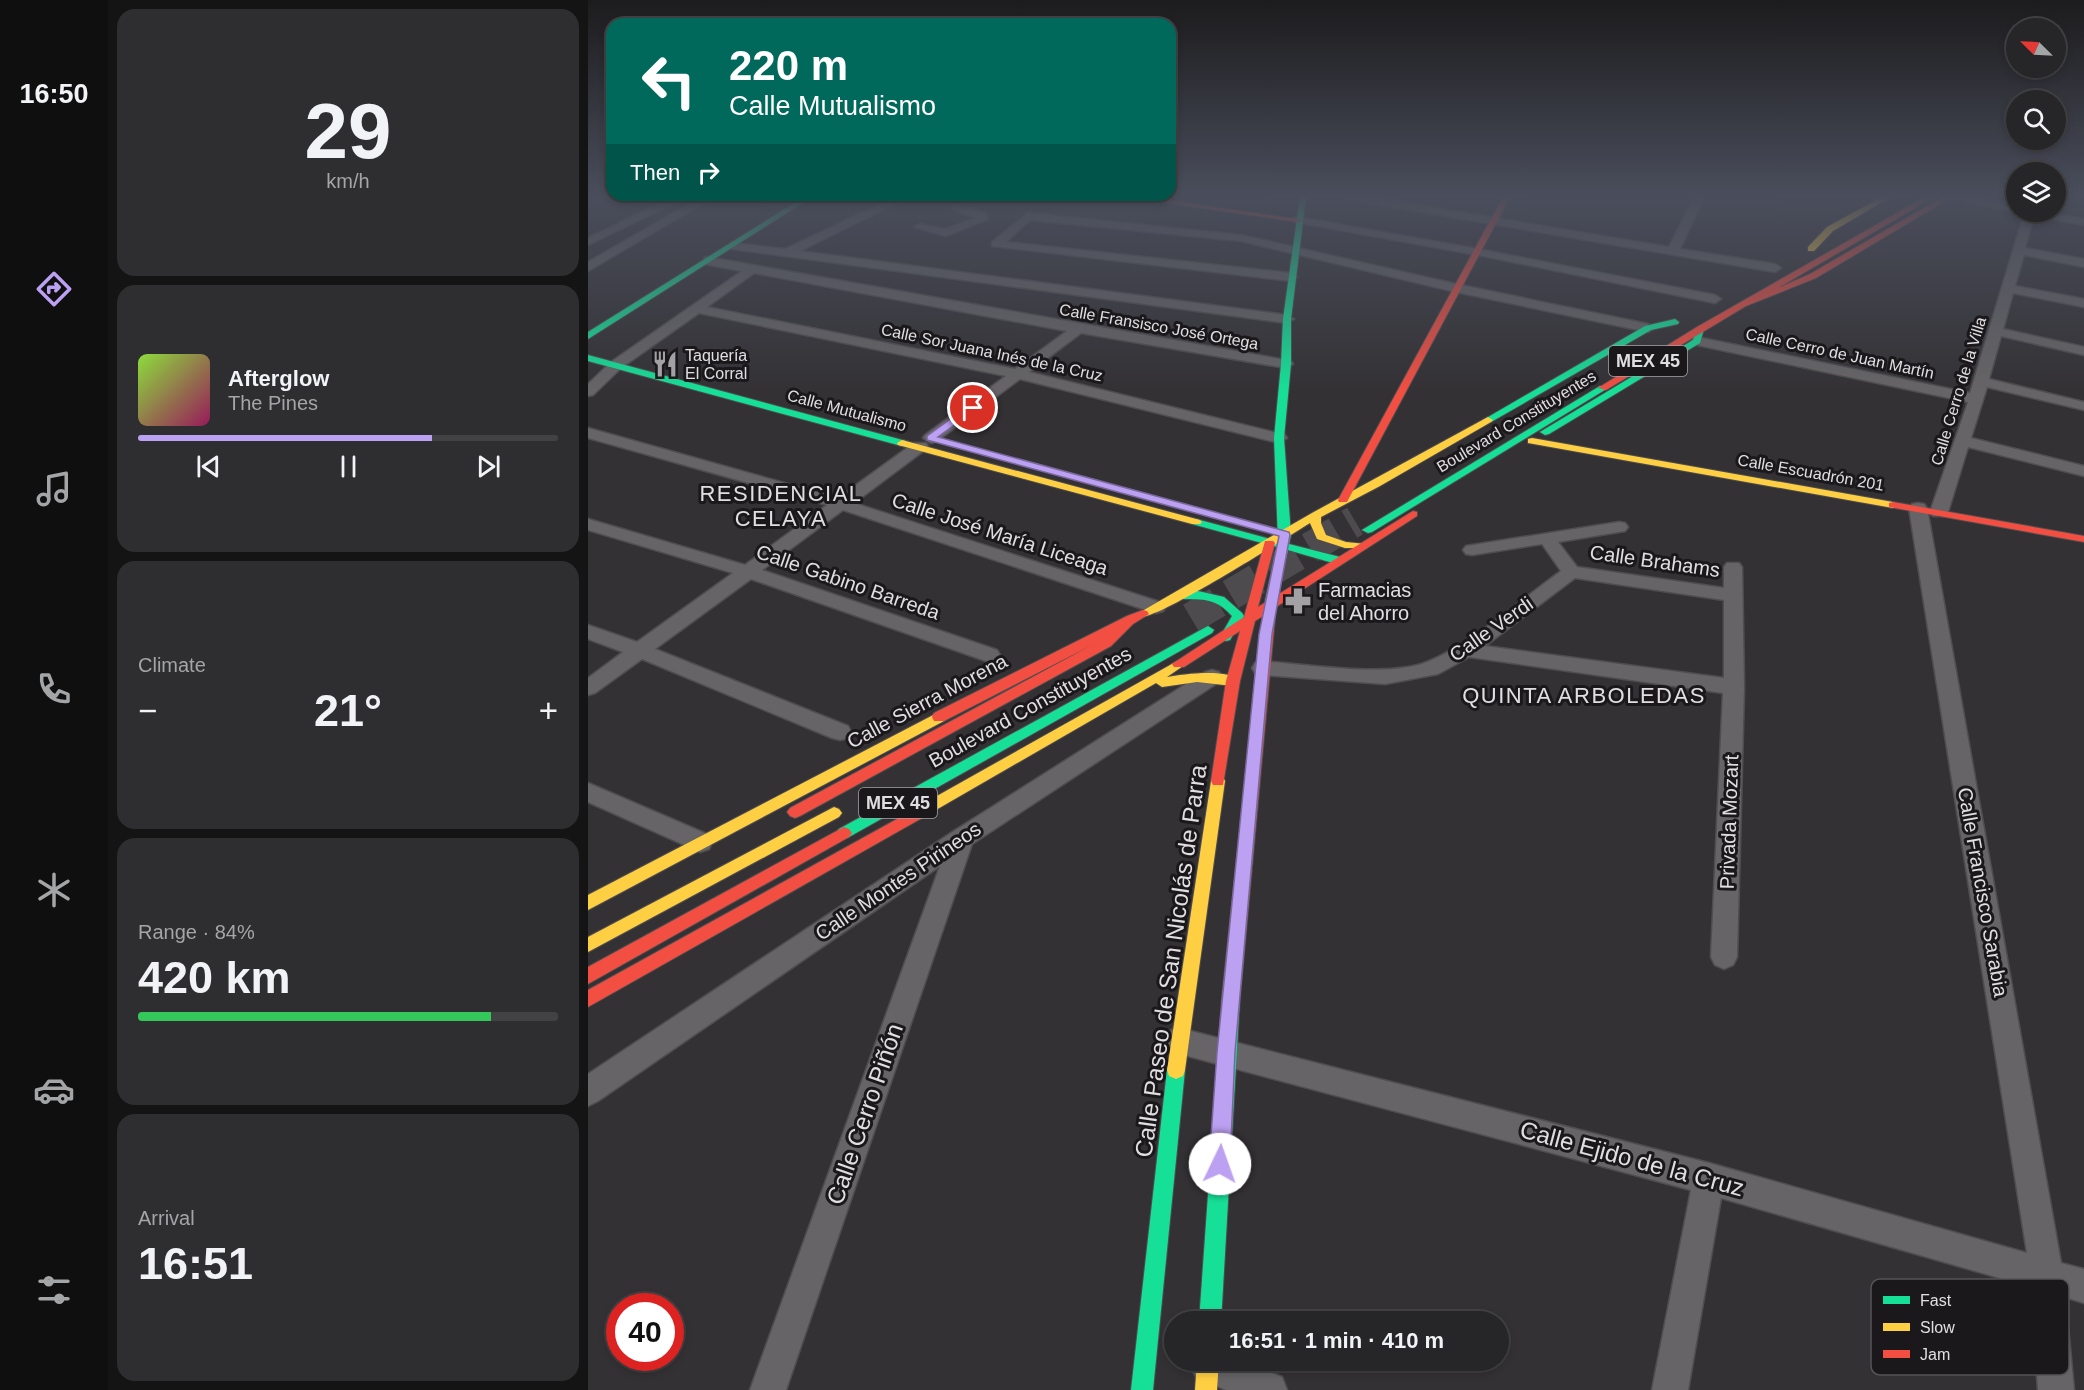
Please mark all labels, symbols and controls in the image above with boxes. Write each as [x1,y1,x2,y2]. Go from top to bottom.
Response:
north arrow [2006,18,2066,78]
map controls [2006,18,2066,222]
icon: left [630,42,708,120]
text: 220 m [729,42,848,89]
text: 16:50 [19,79,89,109]
text: 29 [305,87,391,175]
button: search [2006,90,2066,150]
text: Calle Mutualismo [729,91,936,121]
icon: right [692,156,725,189]
text: Then [630,160,680,185]
button: layers [2006,162,2066,222]
text: km/h [326,170,370,192]
icon: directions [33,268,75,310]
street label: Calle Fransisco José Ortega [1058,301,1260,352]
street label: Calle Cerro de la Villa [1928,315,1989,467]
street label: Calle Sor Juana Inés de la Cruz [880,321,1104,384]
street label: Calle Cerro de Juan Martín [1744,325,1936,382]
road number: MEX 45 [1609,346,1687,376]
place label: Taquería El Corral [685,347,747,382]
restaurant icon: Taquería El Corral [650,349,680,379]
text: Afterglow [228,366,329,391]
street label: Boulevard Constituyentes [1434,367,1599,476]
pin [947,382,998,433]
street label: Calle Mutualismo [785,386,908,435]
icon: arrive [956,391,989,424]
text: The Pines [228,392,318,414]
icon: previous [192,450,225,483]
icon: pause [332,450,365,483]
icon: next [472,450,505,483]
street label: Calle Escuadrón 201 [1736,451,1886,494]
icon: music [33,468,75,510]
district label: RESIDENCIAL CELAYA [699,481,863,531]
street label: Calle José María Liceaga [889,489,1112,580]
street label: Calle Gabino Barreda [753,540,943,624]
street label: Calle Brahams [1589,541,1721,581]
place label: Farmacias del Ahorro [1318,579,1411,624]
pharmacy icon: Farmacias del Ahorro [1283,586,1313,616]
street label: Calle Verdi [1445,592,1537,666]
street label: Boulevard Constituyentes [925,642,1135,772]
street label: Calle Sierra Morena [843,649,1011,752]
text: Climate [138,654,206,676]
icon: phone [33,668,75,710]
district label: QUINTA ARBOLEDAS [1462,683,1706,708]
text: 21° [314,685,382,736]
text: − [138,692,157,729]
text: + [539,692,558,729]
street label: Privada Mozart [1716,754,1742,890]
street label: Calle Paseo de San Nicolás de Parra [1130,762,1212,1159]
street label: Calle Francisco Sarabia [1954,786,2012,999]
road number: MEX 45 [859,788,937,818]
street label: Calle Montes Pirineos [811,817,985,945]
icon: climate [33,869,75,911]
text: Range · 84% [138,921,255,943]
text: 420 km [138,952,291,1003]
street label: Calle Cerro Piñón [821,1020,908,1208]
icon: car [33,1069,75,1111]
street label: Calle Ejido de la Cruz [1517,1116,1747,1201]
position arrow [1188,1132,1252,1196]
text: Arrival [138,1207,195,1229]
text: 16:51 [138,1238,253,1289]
icon: filters [33,1269,75,1311]
legend [1871,1279,2069,1375]
text: Fast [1920,1292,1952,1309]
speed limit sign: 40 [606,1293,684,1371]
text: Slow [1920,1319,1955,1336]
text: 16:51 · 1 min · 410 m [1229,1328,1444,1353]
text: Jam [1920,1346,1950,1363]

